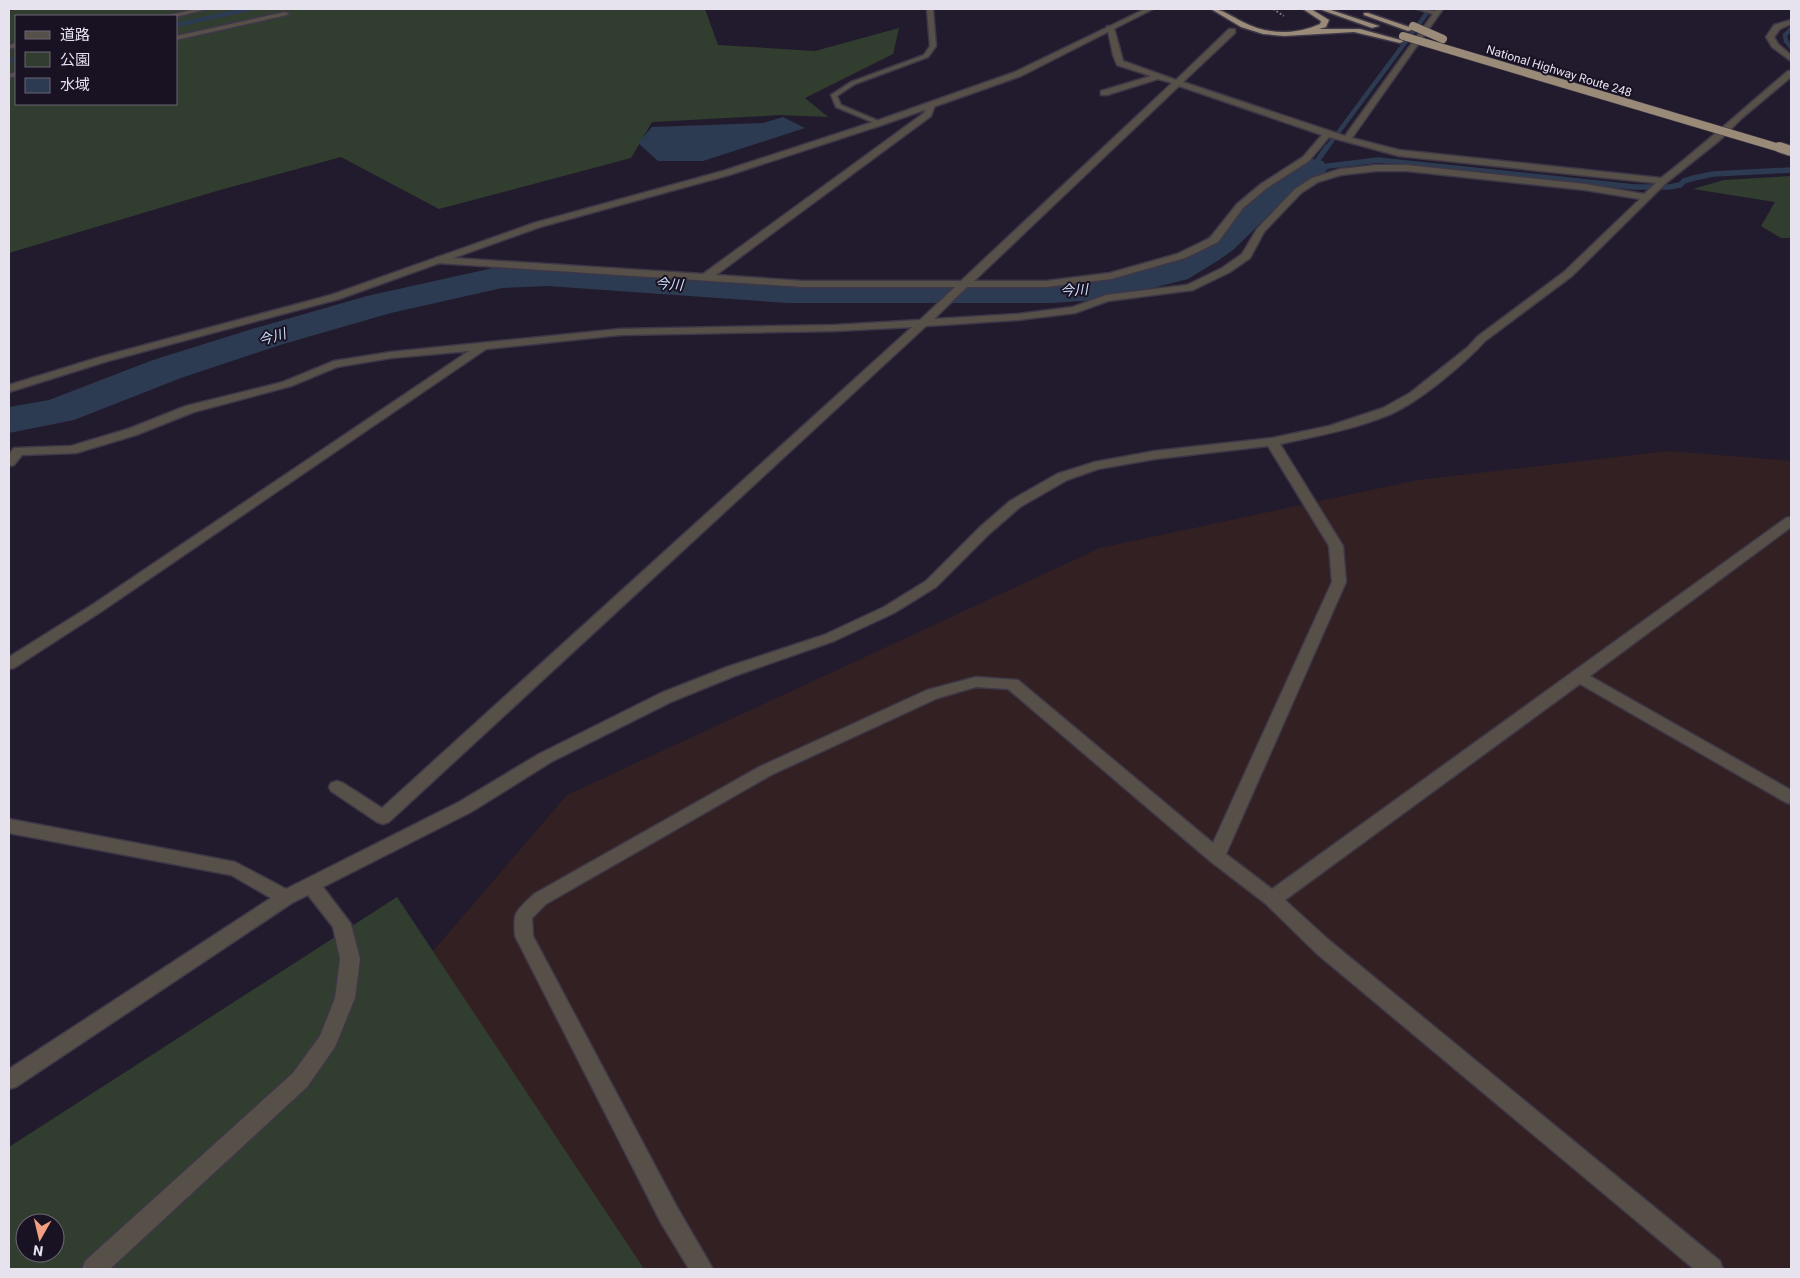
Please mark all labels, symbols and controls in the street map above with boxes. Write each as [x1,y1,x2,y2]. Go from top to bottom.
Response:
legend [15,15,178,105]
text: 道路 [60,26,90,44]
street label: National Highway Route 248 [1485,42,1634,100]
text: 公園 [60,51,90,69]
text: 水域 [60,76,90,94]
water label: 今川 [654,275,686,293]
water label: 今川 [1059,281,1091,299]
water label: 今川 [256,325,290,349]
north arrow [15,1213,65,1263]
text: N [32,1242,44,1259]

